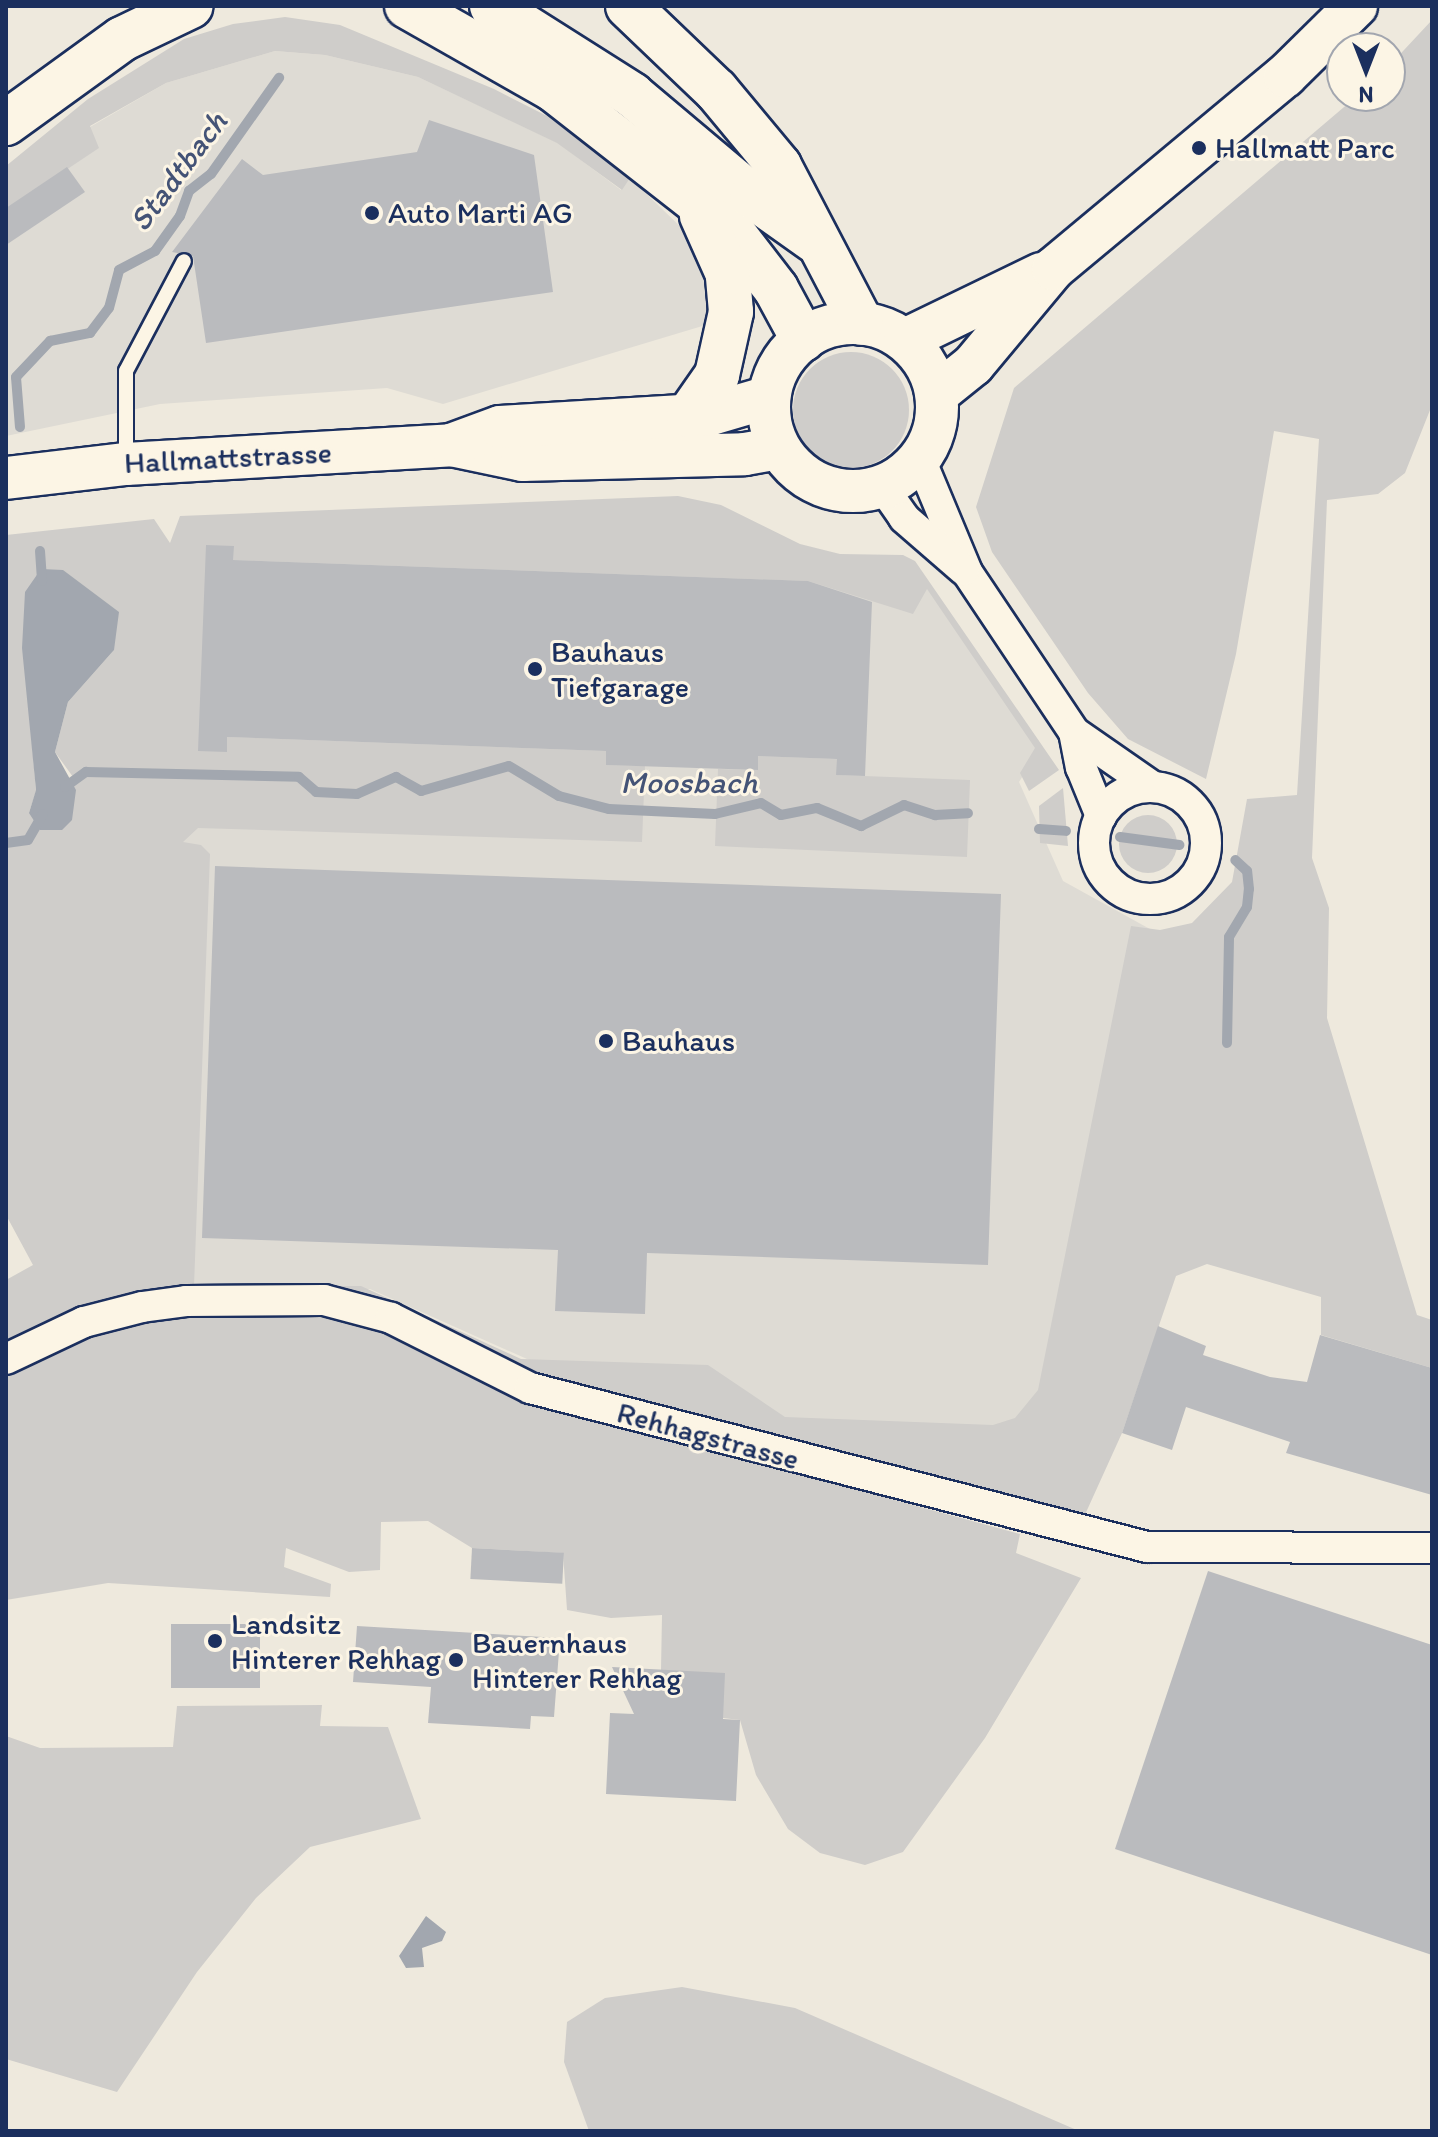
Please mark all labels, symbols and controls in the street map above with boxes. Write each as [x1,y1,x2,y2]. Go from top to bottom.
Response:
north arrow [1326,32,1406,112]
text: N [1359,81,1373,108]
water label: Stadtbach [121,104,235,238]
place label: Hallmatt Parc [1215,130,1394,166]
marker: Hallmatt Parc [1190,139,1208,157]
place label: Auto Marti AG [388,195,573,231]
marker: Auto Marti AG [363,204,381,222]
street label: Hallmattstrasse [123,435,333,481]
place label: Bauhaus Tiefgarage [551,634,689,704]
marker: Bauhaus Tiefgarage [526,660,544,678]
water label: Moosbach [620,763,758,801]
place label: Bauhaus [622,1023,735,1059]
marker: Bauhaus [597,1032,615,1050]
street label: Rehhagstrasse [613,1394,803,1478]
place label: Landsitz Hinterer Rehhag [231,1606,441,1676]
place label: Bauernhaus Hinterer Rehhag [472,1625,682,1696]
marker: Landsitz Hinterer Rehhag [206,1632,224,1650]
marker: Bauernhaus Hinterer Rehhag [447,1651,465,1669]

